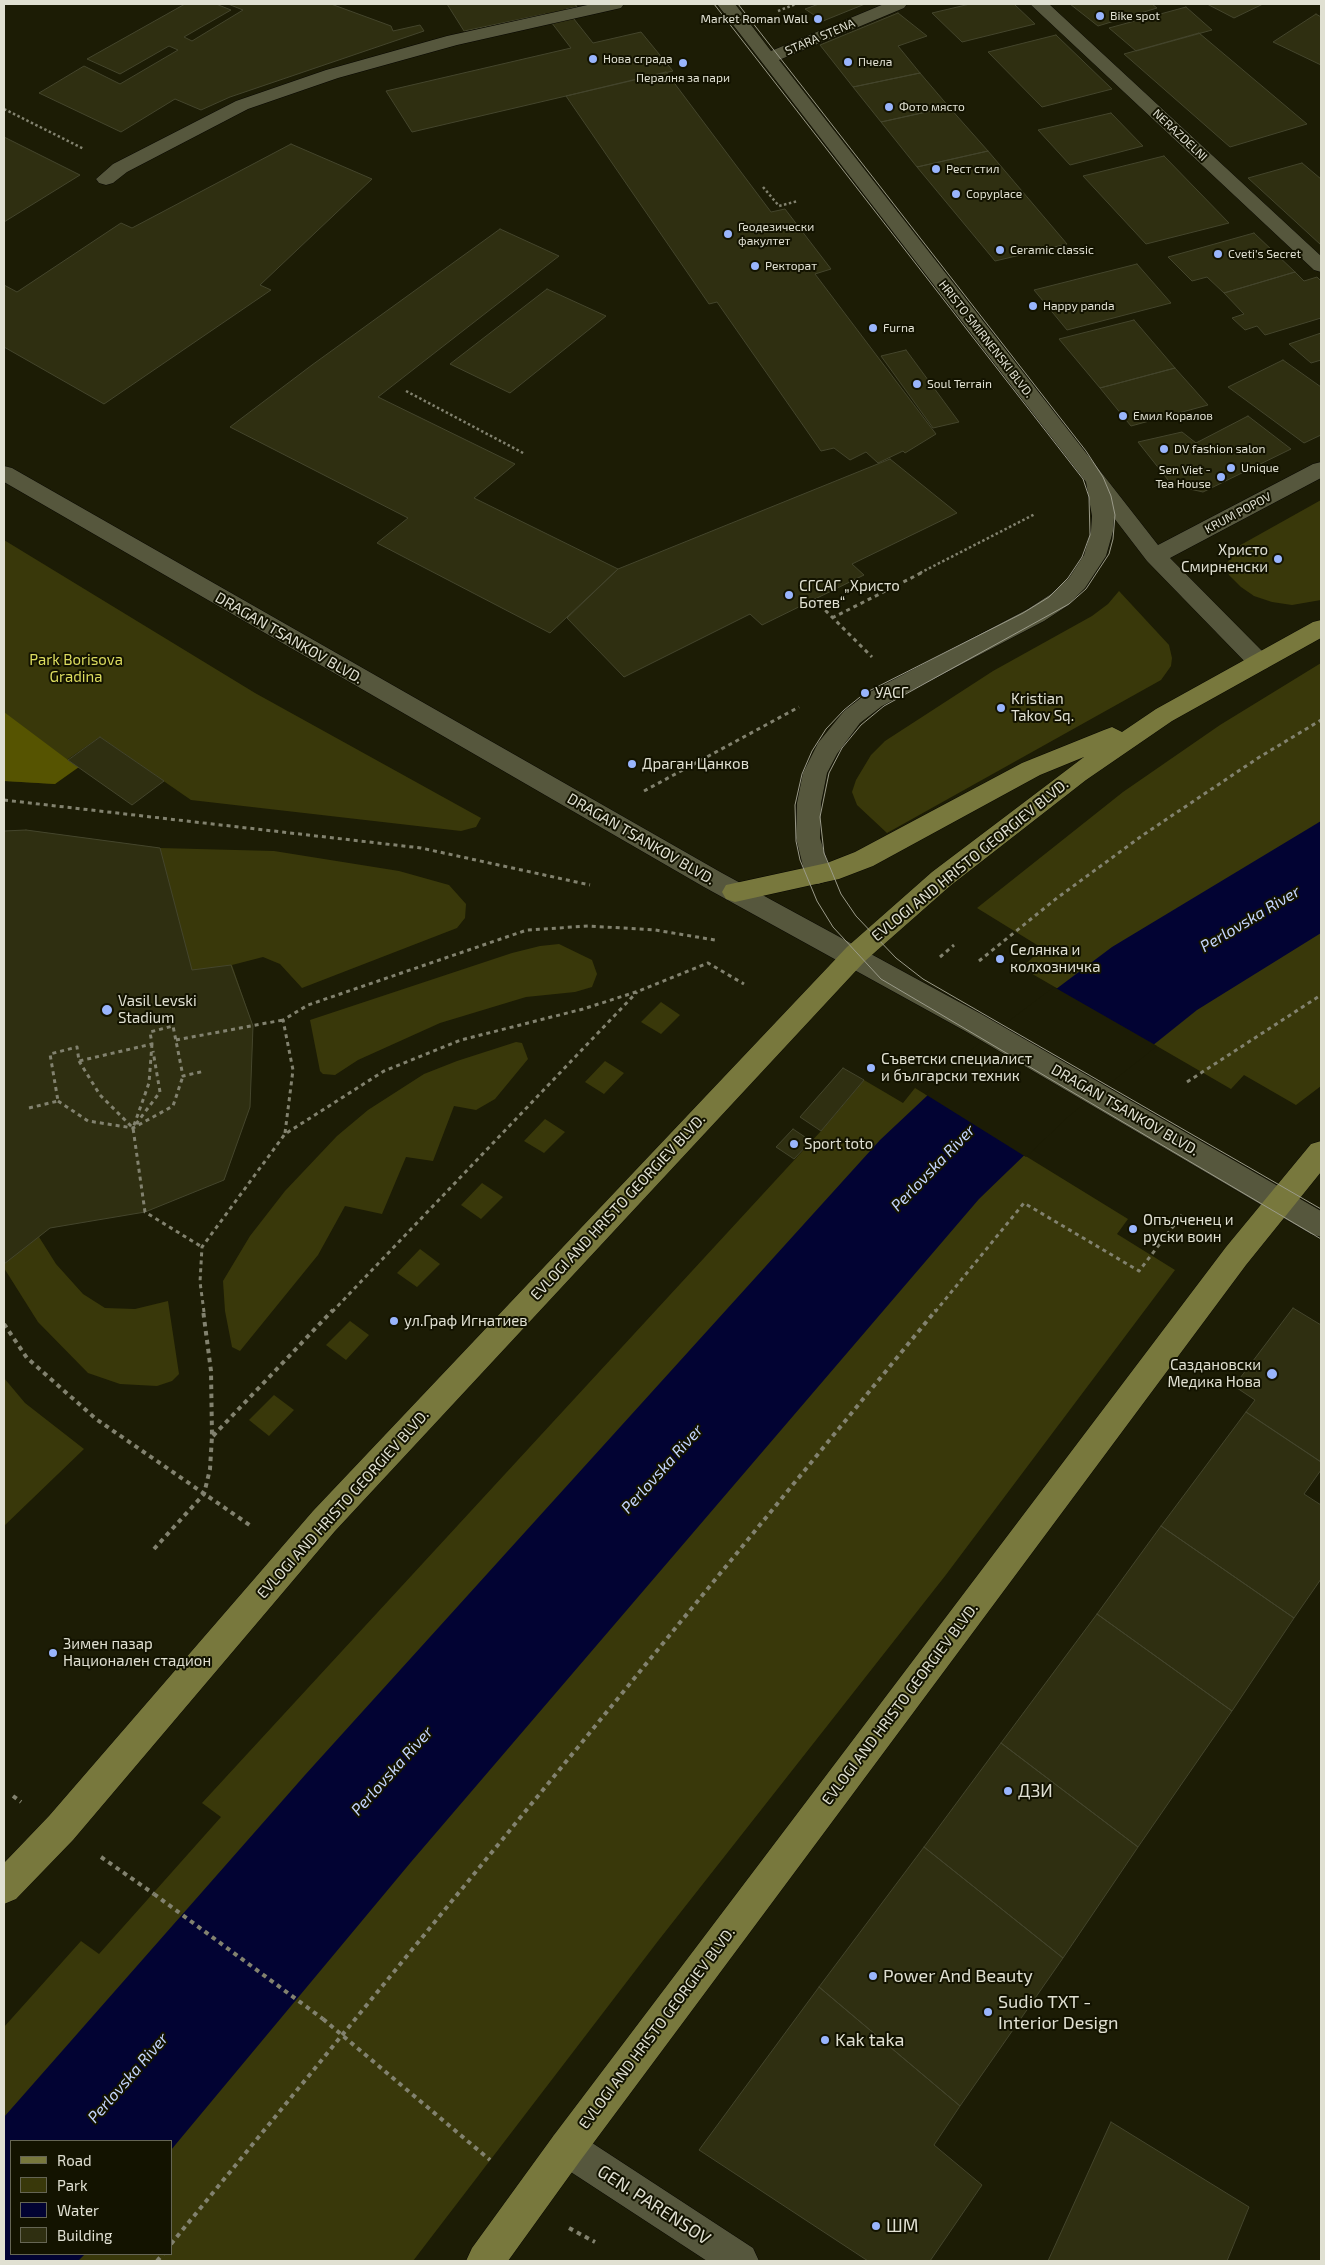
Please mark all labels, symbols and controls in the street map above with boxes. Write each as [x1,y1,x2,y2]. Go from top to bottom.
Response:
place label: Bike spot [1110,9,1160,23]
marker: Bike spot [1094,10,1106,22]
place label: Market Roman Wall [701,12,808,26]
marker: Market Roman Wall [812,13,824,25]
street label: STARA STENA [783,16,857,58]
place label: Нова сграда [603,52,673,66]
marker: Нова сграда [587,53,599,65]
place label: Пчела [858,55,892,69]
marker: Пчела [842,56,854,68]
marker: Пералня за пари [677,57,689,69]
place label: Пералня за пари [636,71,730,85]
place label: Фото място [899,100,965,114]
marker: Фото място [883,101,895,113]
street label: NERAZDELNI [1150,106,1210,164]
place label: Рест стил [946,162,1000,176]
marker: Рест стил [930,163,942,175]
place label: Copyplace [966,187,1022,201]
marker: Copyplace [950,188,962,200]
place label: Геодезически факултет [738,220,814,248]
marker: Геодезически факултет [722,228,734,240]
place label: Ceramic classic [1010,243,1094,257]
marker: Ceramic classic [994,244,1006,256]
place label: Cveti's Secret [1228,247,1301,261]
marker: Cveti's Secret [1212,248,1224,260]
place label: Ректорат [765,259,817,273]
marker: Ректорат [749,260,761,272]
street label: HRISTO SMIRNENSKI BLVD. [936,278,1036,400]
place label: Happy panda [1043,299,1114,313]
marker: Happy panda [1027,300,1039,312]
place label: Furna [883,321,914,335]
marker: Furna [867,322,879,334]
place label: Soul Terrain [927,377,992,391]
marker: Soul Terrain [911,378,923,390]
place label: Емил Коралов [1133,409,1213,423]
marker: Емил Коралов [1117,410,1129,422]
place label: DV fashion salon [1174,442,1266,456]
marker: DV fashion salon [1158,443,1170,455]
place label: Unique [1241,461,1279,475]
marker: Unique [1225,462,1237,474]
place label: Sen Viet - Tea House [1155,463,1211,491]
marker: Sen Viet - Tea House [1215,471,1227,483]
street label: KRUM POPOV [1202,489,1274,537]
place label: Христо Смирненски [1181,541,1268,576]
marker: Христо Смирненски [1272,553,1284,565]
place label: СГСАГ „Христо Ботев“ [799,577,900,612]
street label: DRAGAN TSANKOV BLVD. [212,588,366,688]
marker: СГСАГ „Христо Ботев“ [783,589,795,601]
park label: Park Borisova Gradina [29,651,123,686]
place label: УАСГ [875,684,908,702]
marker: УАСГ [859,687,871,699]
place label: Kristian Takov Sq. [1011,690,1074,725]
marker: Kristian Takov Sq. [995,702,1007,714]
place label: Драган Цанков [642,755,749,773]
marker: Драган Цанков [626,758,638,770]
street label: EVLOGI AND HRISTO GEORGIEV BLVD. [868,775,1072,945]
street label: DRAGAN TSANKOV BLVD. [564,789,718,889]
water label: Perlovska River [1197,882,1303,956]
place label: Селянка и колхозничка [1010,941,1100,976]
marker: Селянка и колхозничка [994,953,1006,965]
place label: Vasil Levski Stadium [118,992,197,1027]
marker: Vasil Levski Stadium [100,1003,114,1017]
place label: Съветски специалист и български техник [881,1050,1032,1085]
street label: DRAGAN TSANKOV BLVD. [1048,1060,1202,1160]
marker: Съветски специалист и български техник [865,1062,877,1074]
street label: EVLOGI AND HRISTO GEORGIEV BLVD. [527,1110,709,1304]
water label: Perlovska River [887,1121,979,1215]
place label: Sport toto [804,1135,873,1153]
marker: Sport toto [788,1138,800,1150]
place label: Опълченец и руски воин [1143,1211,1233,1246]
marker: Опълченец и руски воин [1127,1223,1139,1235]
place label: ул.Граф Игнатиев [404,1312,528,1330]
marker: ул.Граф Игнатиев [388,1315,400,1327]
place label: Саздановски Медика Нова [1167,1356,1261,1391]
marker: Саздановски Медика Нова [1265,1367,1279,1381]
street label: EVLOGI AND HRISTO GEORGIEV BLVD. [253,1406,433,1602]
water label: Perlovska River [617,1421,707,1517]
street label: EVLOGI AND HRISTO GEORGIEV BLVD. [818,1600,982,1808]
place label: Зимен пазар Национален стадион [63,1635,211,1670]
marker: Зимен пазар Национален стадион [47,1647,59,1659]
water label: Perlovska River [347,1723,437,1819]
place label: ДЗИ [1018,1780,1053,1802]
marker: ДЗИ [1002,1785,1014,1797]
street label: EVLOGI AND HRISTO GEORGIEV BLVD. [575,1924,739,2132]
place label: Power And Beauty [883,1965,1033,1987]
marker: Power And Beauty [867,1970,879,1982]
place label: Sudio TXT - Interior Design [998,1991,1119,2034]
marker: Sudio TXT - Interior Design [982,2006,994,2018]
water label: Perlovska River [84,2029,172,2127]
place label: Kak taka [835,2029,904,2051]
marker: Kak taka [819,2034,831,2046]
legend [10,2140,172,2255]
text: Road [57,2151,92,2169]
street label: GEN. PARENSOV [593,2160,715,2250]
text: Park [57,2176,88,2194]
text: Water [57,2201,99,2219]
place label: ШМ [886,2215,919,2237]
marker: ШМ [870,2220,882,2232]
text: Building [57,2226,112,2244]

